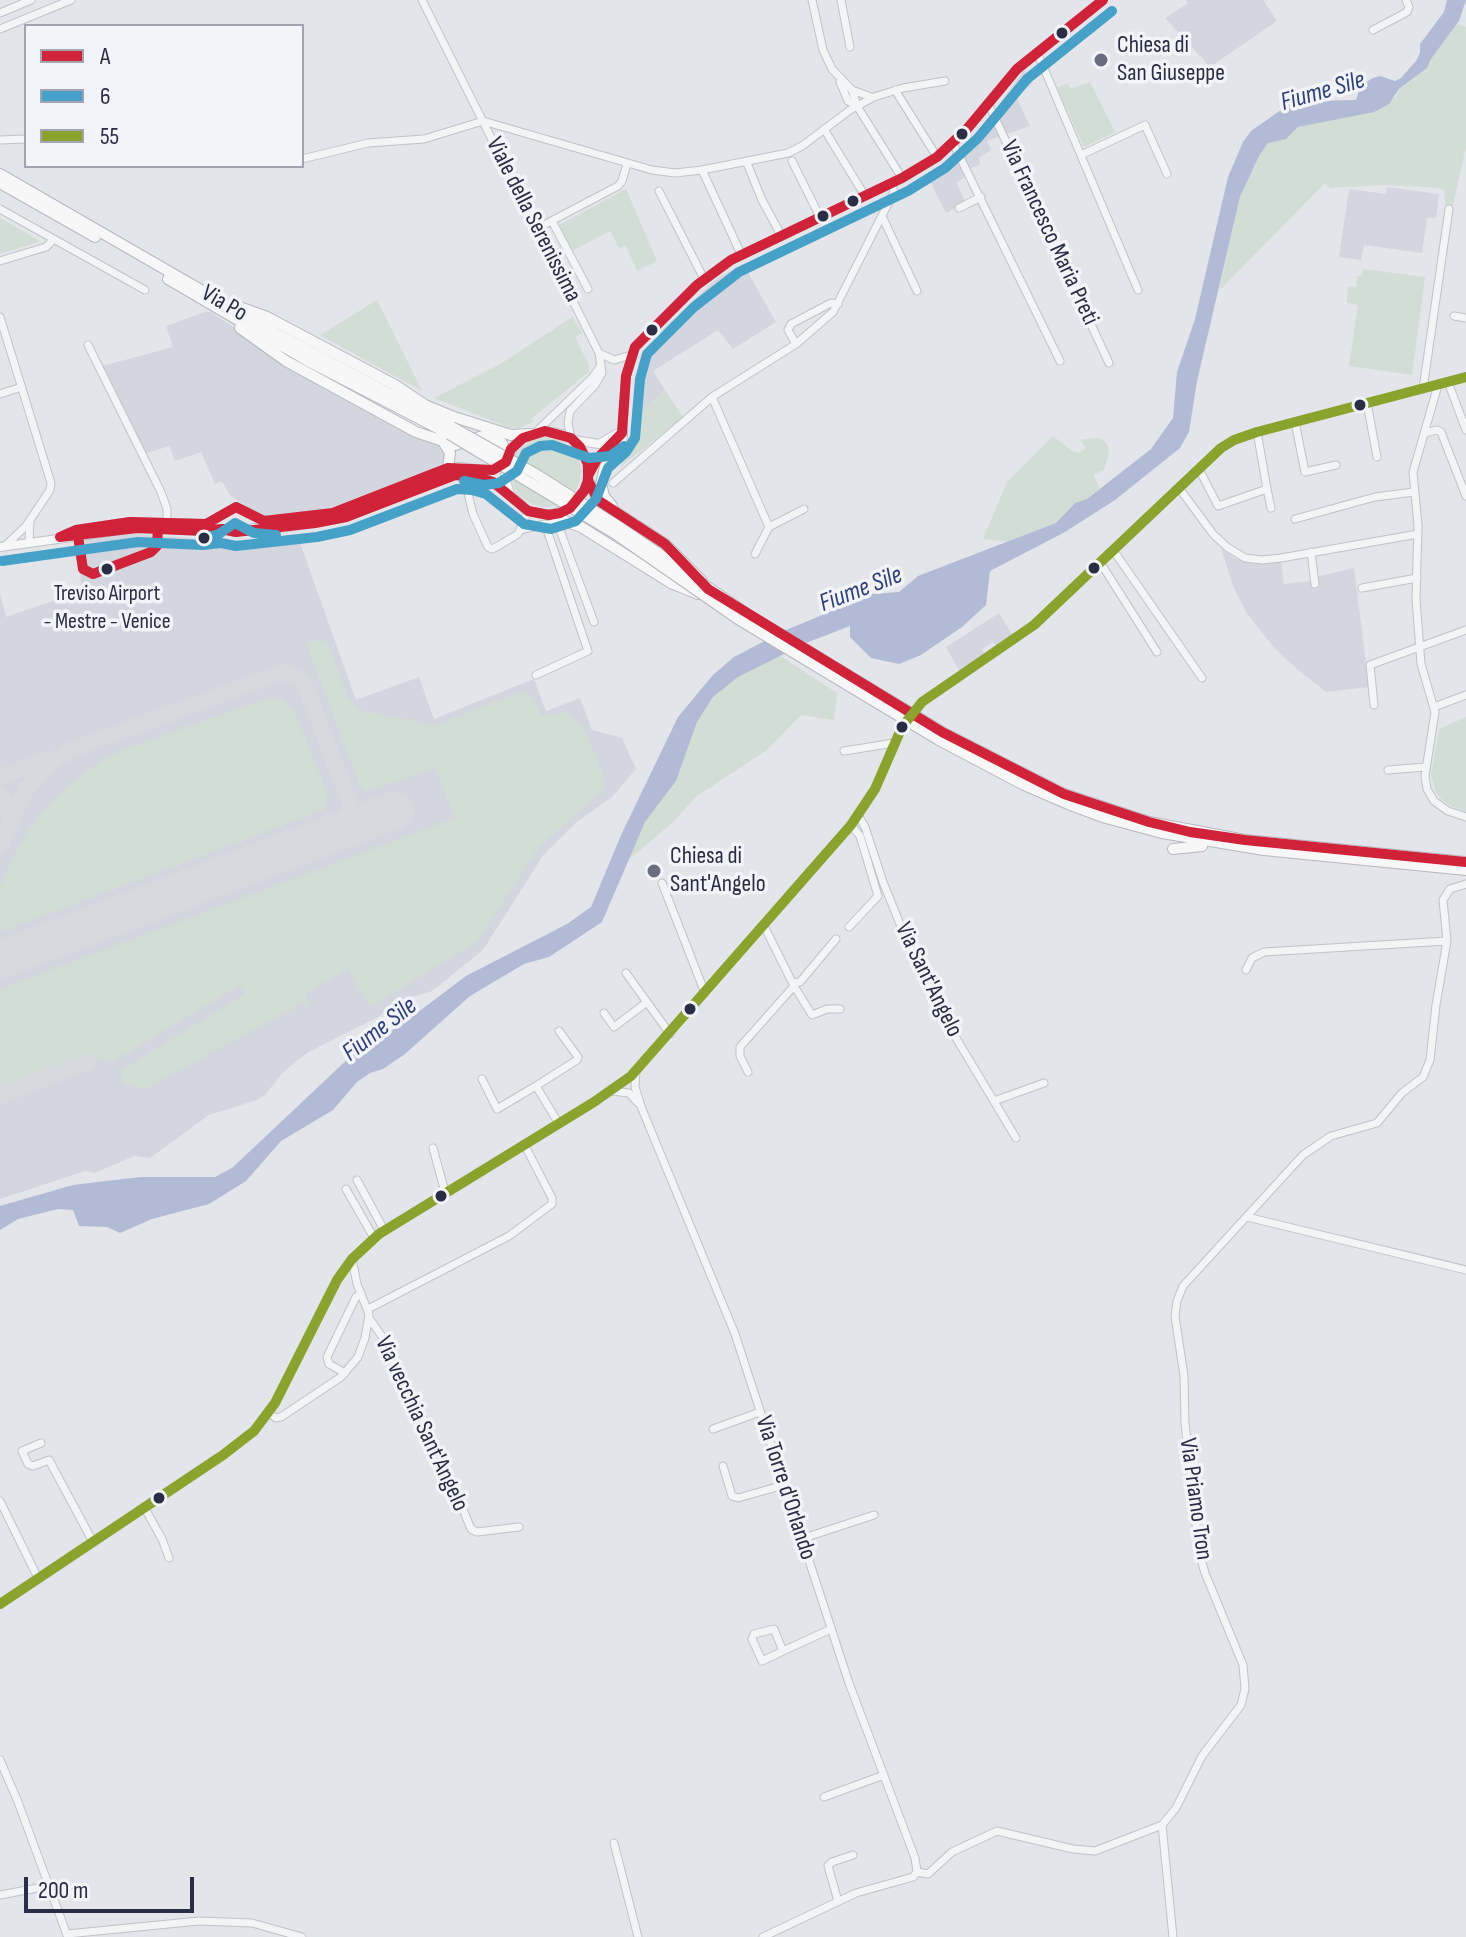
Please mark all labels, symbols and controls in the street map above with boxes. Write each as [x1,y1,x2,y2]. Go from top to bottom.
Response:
legend [24,24,304,168]
unlabelled marker [1054,25,1070,41]
place label: Chiesa di San Giuseppe [1117,32,1225,88]
text: A [100,42,110,71]
marker: Chiesa di San Giuseppe [1092,51,1110,69]
water label: Fiume Sile [1277,65,1369,119]
text: 6 [100,82,111,111]
text: 55 [100,122,119,151]
unlabelled marker [954,126,970,142]
street label: Viale della Serenissima [479,133,587,307]
street label: Via Francesco Maria Preti [994,136,1104,330]
unlabelled marker [845,193,861,209]
unlabelled marker [815,208,831,224]
street label: Via Po [196,279,252,329]
unlabelled marker [644,322,660,338]
unlabelled marker [1352,397,1368,413]
unlabelled marker [196,530,212,546]
water label: Fiume Sile [815,560,907,620]
unlabelled marker [1086,560,1102,576]
marker: Treviso Airport - Mestre - Venice [99,561,115,577]
place label: Treviso Airport - Mestre - Venice [43,581,171,632]
unlabelled marker [894,719,910,735]
place label: Chiesa di Sant'Angelo [670,843,766,899]
marker: Chiesa di Sant'Angelo [645,862,663,880]
street label: Via Sant'Angelo [888,918,968,1042]
water label: Fiume Sile [336,991,424,1069]
unlabelled marker [682,1001,698,1017]
unlabelled marker [433,1188,449,1204]
street label: Via vecchia Sant'Angelo [368,1332,474,1516]
street label: Via Torre d'Orlando [748,1412,822,1564]
street label: Via Priamo Tron [1172,1436,1218,1562]
unlabelled marker [151,1490,167,1506]
scale bar [28,1861,198,1911]
text: 200 m [38,1876,89,1905]

